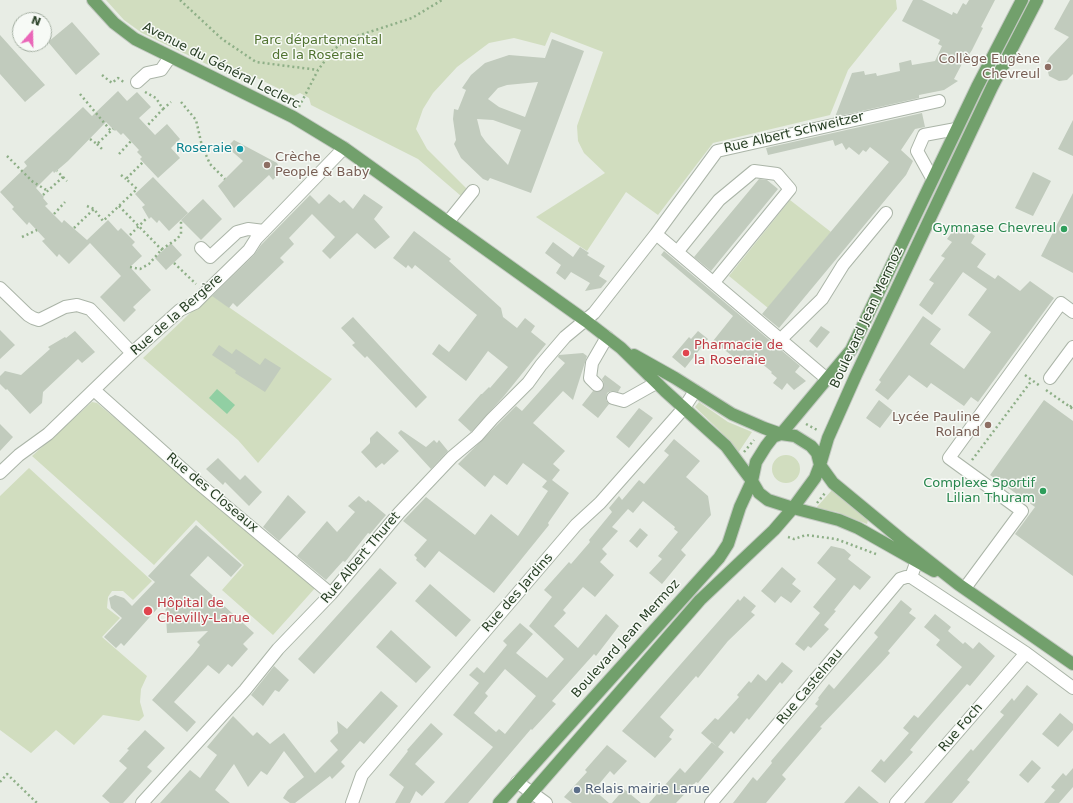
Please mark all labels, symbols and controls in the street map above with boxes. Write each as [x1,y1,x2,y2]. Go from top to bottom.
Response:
north arrow [12,12,52,52]
text: N [29,14,42,29]
street label: Avenue du Général Leclerc [140,19,302,113]
park label: Parc départemental de la Roseraie [254,33,382,64]
place label: Collège Eugène Chevreul [938,52,1040,83]
marker: Collège Eugène Chevreul [1043,62,1053,72]
street label: Rue Albert Schweitzer [722,109,866,157]
place label: Roseraie [176,141,232,157]
marker: Roseraie [235,144,245,154]
place label: Crèche People & Baby [275,150,369,181]
marker: Crèche People & Baby [262,160,272,170]
place label: Gymnase Chevreul [933,221,1056,237]
marker: Gymnase Chevreul [1059,224,1069,234]
street label: Boulevard Jean Mermoz [827,245,907,391]
street label: Rue de la Bergère [128,271,226,359]
place label: Pharmacie de la Roseraie [694,338,783,369]
marker: Pharmacie de la Roseraie [681,348,691,358]
place label: Lycée Pauline Roland [892,410,980,441]
marker: Lycée Pauline Roland [983,420,993,430]
street label: Rue des Closeaux [163,450,261,536]
place label: Complexe Sportif Lilian Thuram [923,476,1035,507]
marker: Complexe Sportif Lilian Thuram [1038,486,1048,496]
street label: Rue Albert Thuret [318,509,404,607]
street label: Rue des Jardins [479,550,557,636]
street label: Boulevard Jean Mermoz [569,577,683,701]
place label: Hôpital de Chevilly-Larue [157,596,250,627]
marker: Hôpital de Chevilly-Larue [142,605,154,617]
street label: Rue Castelnau [774,646,846,728]
street label: Rue Foch [936,701,986,755]
place label: Relais mairie Larue [585,782,710,798]
marker: Relais mairie Larue [572,785,582,795]

